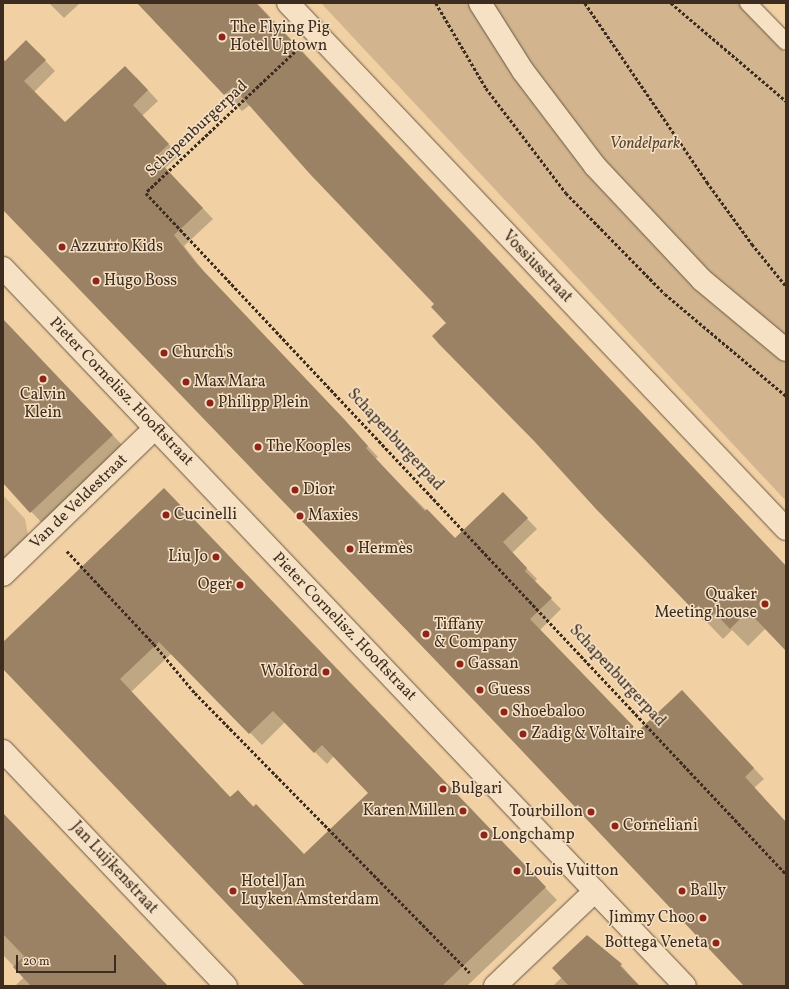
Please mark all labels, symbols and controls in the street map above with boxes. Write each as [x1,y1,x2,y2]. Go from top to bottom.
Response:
place label: The Flying Pig Hotel Uptown [230,18,330,56]
marker: The Flying Pig Hotel Uptown [217,32,227,42]
street label: Schapenburgerpad [142,77,252,181]
park label: Vondelpark [610,134,680,154]
street label: Vossiusstraat [498,227,576,307]
place label: Azzurro Kids [70,237,163,257]
marker: Azzurro Kids [57,242,67,252]
place label: Hugo Boss [104,271,177,291]
marker: Hugo Boss [91,276,101,286]
street label: Pieter Cornelisz. Hooftstraat [45,314,197,470]
place label: Church's [172,343,233,363]
marker: Church's [159,348,169,358]
place label: Max Mara [194,372,266,392]
marker: Calvin Klein [38,374,48,384]
marker: Max Mara [181,377,191,387]
place label: Calvin Klein [20,385,66,423]
street label: Schapenburgerpad [343,385,447,495]
place label: Philipp Plein [218,393,309,413]
marker: Philipp Plein [205,398,215,408]
place label: The Kooples [266,437,351,457]
marker: The Kooples [253,442,263,452]
street label: Van de Veldestraat [26,450,132,554]
place label: Dior [303,480,335,500]
marker: Dior [290,485,300,495]
place label: Cucinelli [174,505,237,525]
place label: Maxies [308,506,358,526]
marker: Cucinelli [161,510,171,520]
marker: Maxies [295,511,305,521]
place label: Hermès [358,539,413,559]
marker: Hermès [345,544,355,554]
place label: Liu Jo [168,547,208,567]
street label: Pieter Cornelisz. Hooftstraat [268,549,420,705]
marker: Liu Jo [211,552,221,562]
place label: Oger [198,575,232,595]
marker: Oger [235,580,245,590]
place label: Quaker Meeting house [654,585,757,623]
marker: Quaker Meeting house [760,599,770,609]
place label: Tiffany & Company [434,615,517,653]
street label: Schapenburgerpad [565,621,669,731]
marker: Tiffany & Company [421,629,431,639]
place label: Gassan [468,654,519,674]
marker: Gassan [455,659,465,669]
place label: Wolford [260,662,318,682]
marker: Wolford [321,667,331,677]
place label: Guess [488,680,530,700]
marker: Guess [475,685,485,695]
place label: Shoebaloo [512,702,585,722]
marker: Shoebaloo [499,707,509,717]
place label: Zadig & Voltaire [531,724,645,744]
marker: Zadig & Voltaire [518,729,528,739]
place label: Bulgari [451,779,502,799]
marker: Bulgari [438,784,448,794]
place label: Karen Millen [363,801,455,821]
place label: Tourbillon [509,802,583,822]
marker: Karen Millen [458,806,468,816]
marker: Tourbillon [586,807,596,817]
place label: Corneliani [623,816,698,836]
street label: Jan Luijkenstraat [66,818,162,918]
marker: Corneliani [610,821,620,831]
place label: Longchamp [492,825,575,845]
marker: Longchamp [479,830,489,840]
place label: Louis Vuitton [525,861,619,881]
marker: Louis Vuitton [512,866,522,876]
place label: Hotel Jan Luyken Amsterdam [241,872,379,910]
place label: Bally [690,881,726,901]
marker: Hotel Jan Luyken Amsterdam [228,886,238,896]
marker: Bally [677,886,687,896]
place label: Jimmy Choo [608,908,695,928]
marker: Jimmy Choo [698,913,708,923]
place label: Bottega Veneta [604,933,708,953]
marker: Bottega Veneta [711,938,721,948]
scale bar [18,947,118,973]
text: 20 m [23,954,50,970]

